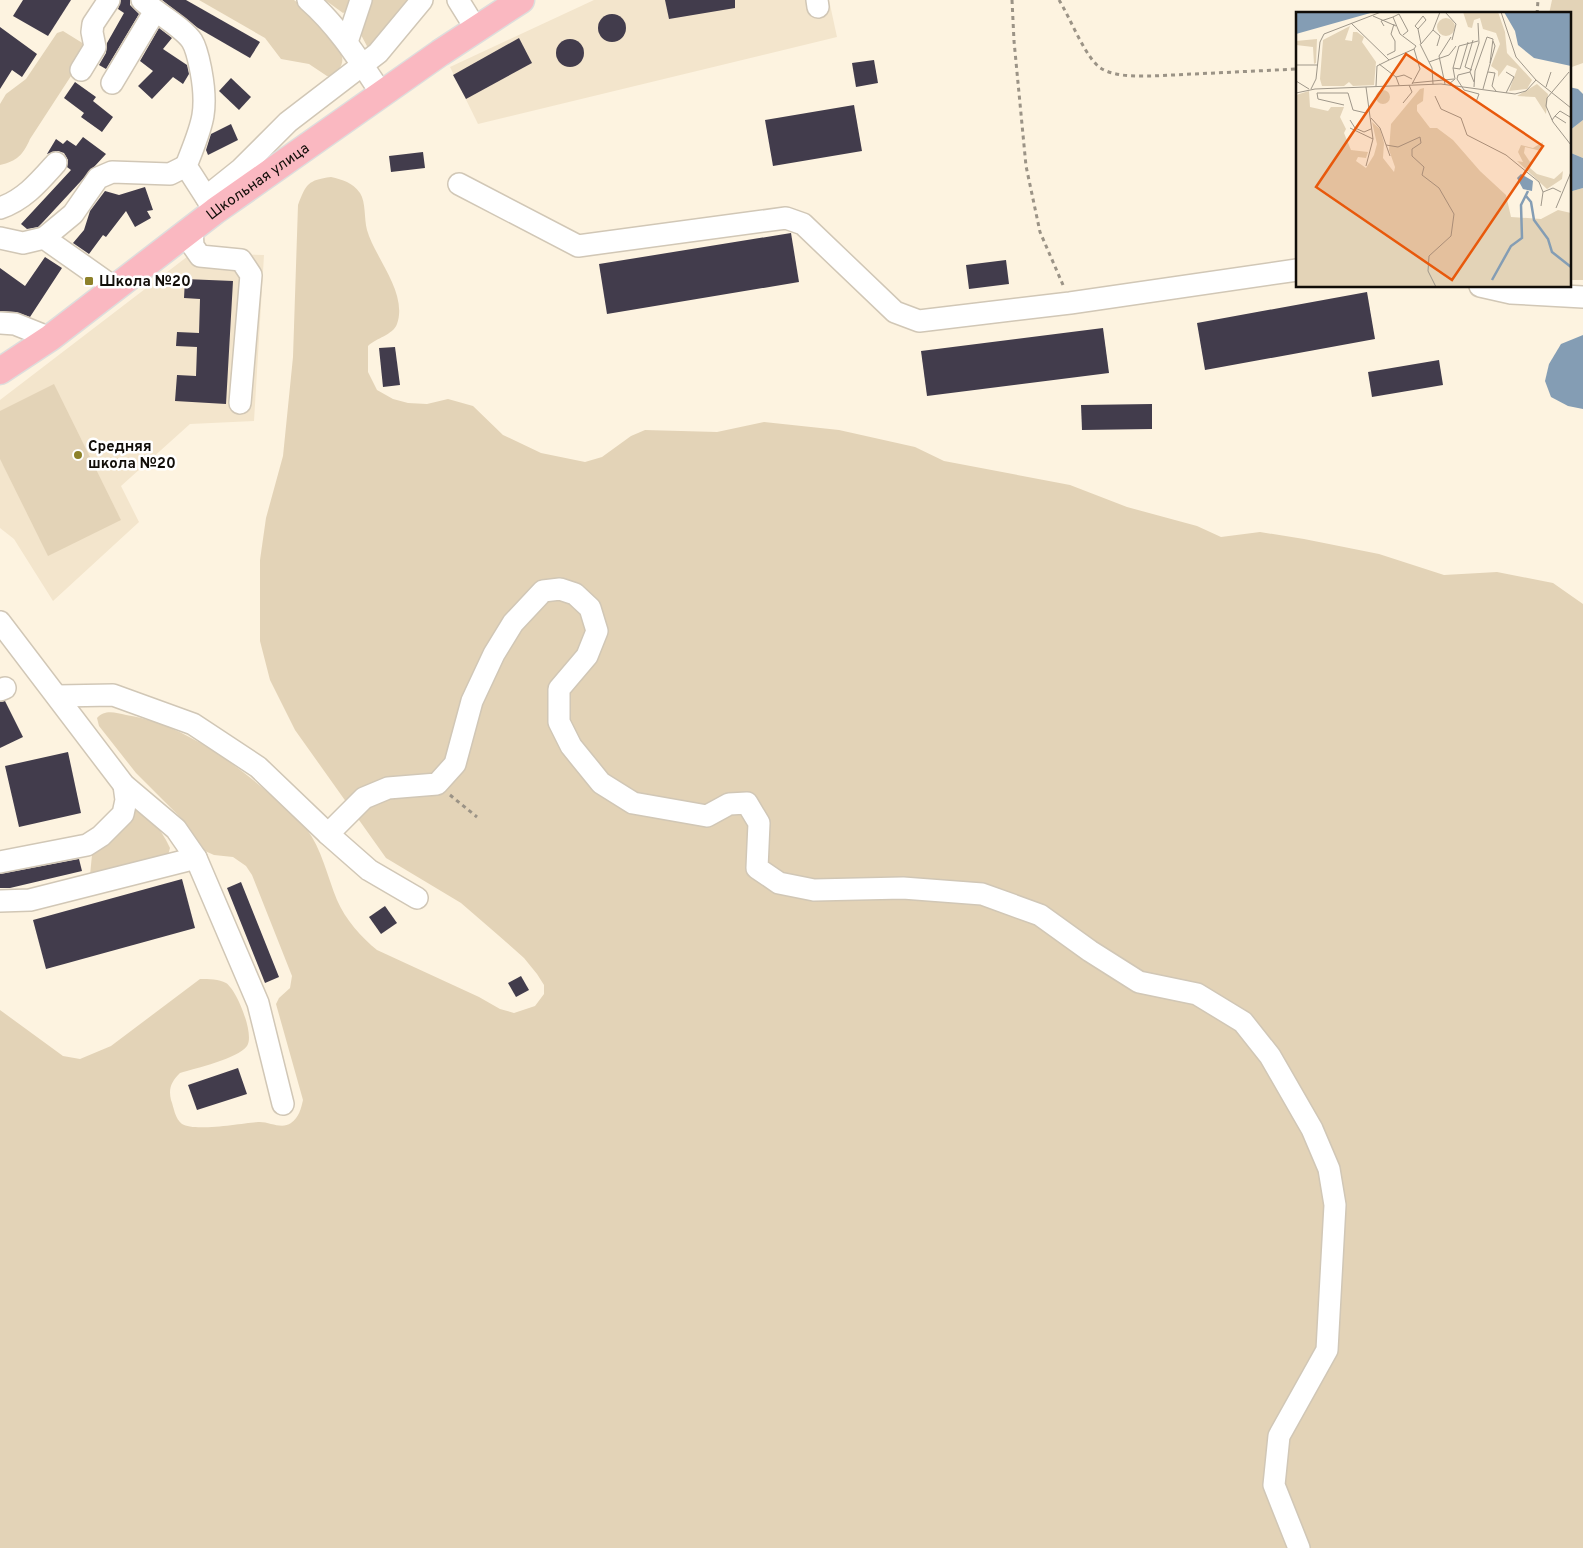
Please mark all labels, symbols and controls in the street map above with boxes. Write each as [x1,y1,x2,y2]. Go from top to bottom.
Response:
inset map [1296,12,1570,288]
street label: Школьная улица [203,140,314,225]
place label: Школа №20 [99,273,191,292]
marker: Школа №20 [83,275,95,287]
place label: Средняя школа №20 [88,438,176,474]
marker: Средняя школа №20 [72,449,84,461]

